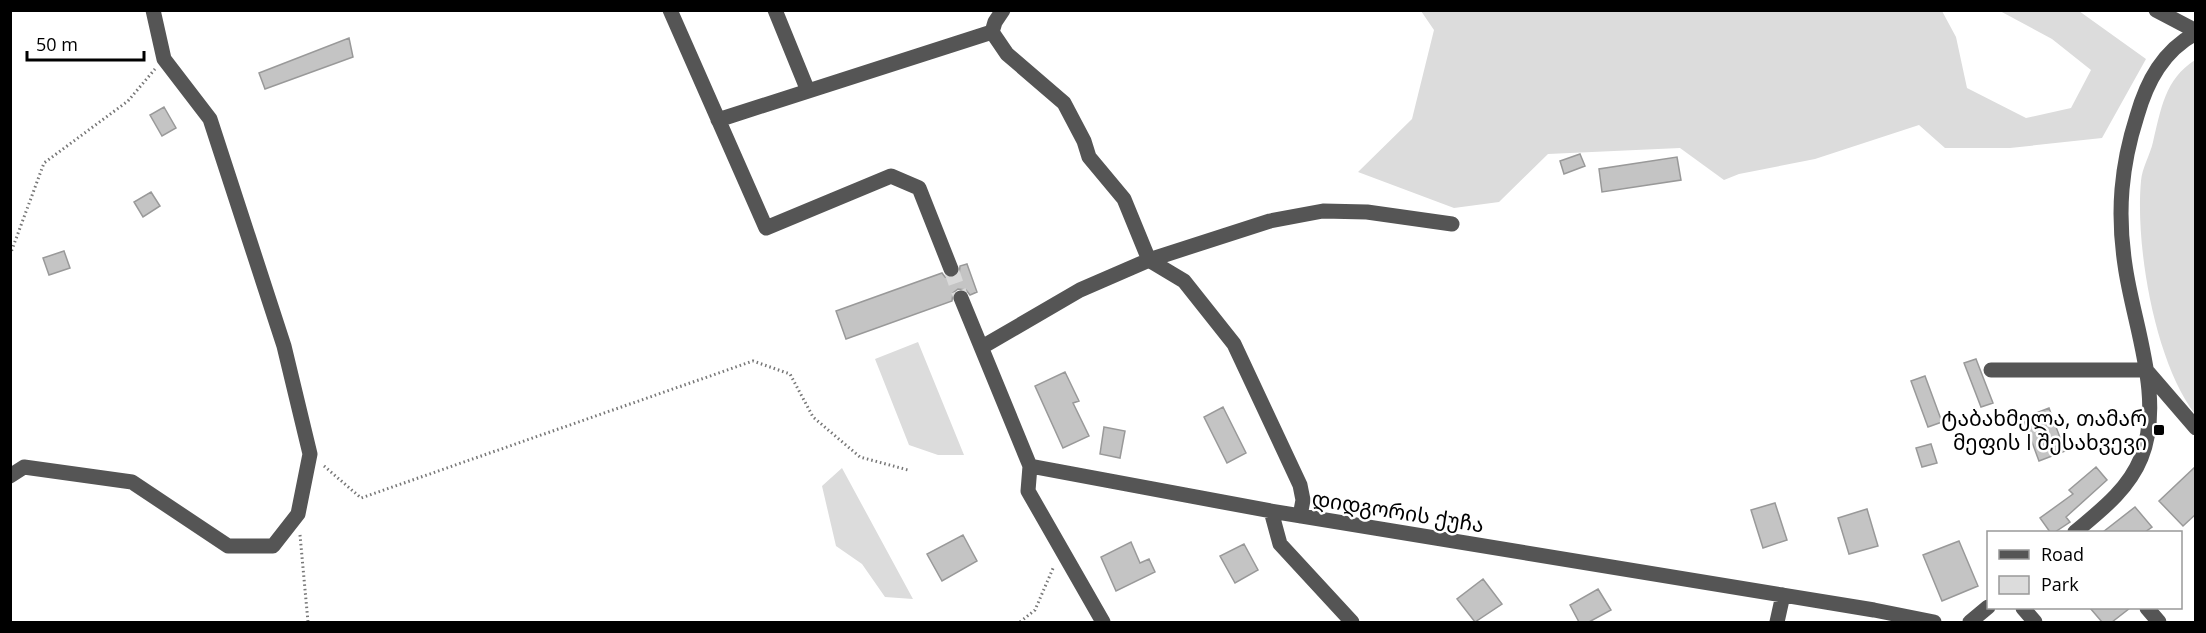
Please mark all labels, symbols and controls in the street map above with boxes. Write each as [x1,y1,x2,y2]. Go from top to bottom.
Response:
scale bar [27,24,144,62]
text: 50 m [36,32,78,56]
place label: ტაბახმელა, თამარ მეფის I შესახვევი [1941,404,2147,456]
marker: ტაბახმელა, თამარ მეფის I შესახვევი [2152,423,2166,437]
street label: დიდგორის ქუჩა [1310,484,1486,538]
legend [1987,531,2182,609]
text: Road [2041,542,2084,566]
text: Park [2041,572,2079,596]

